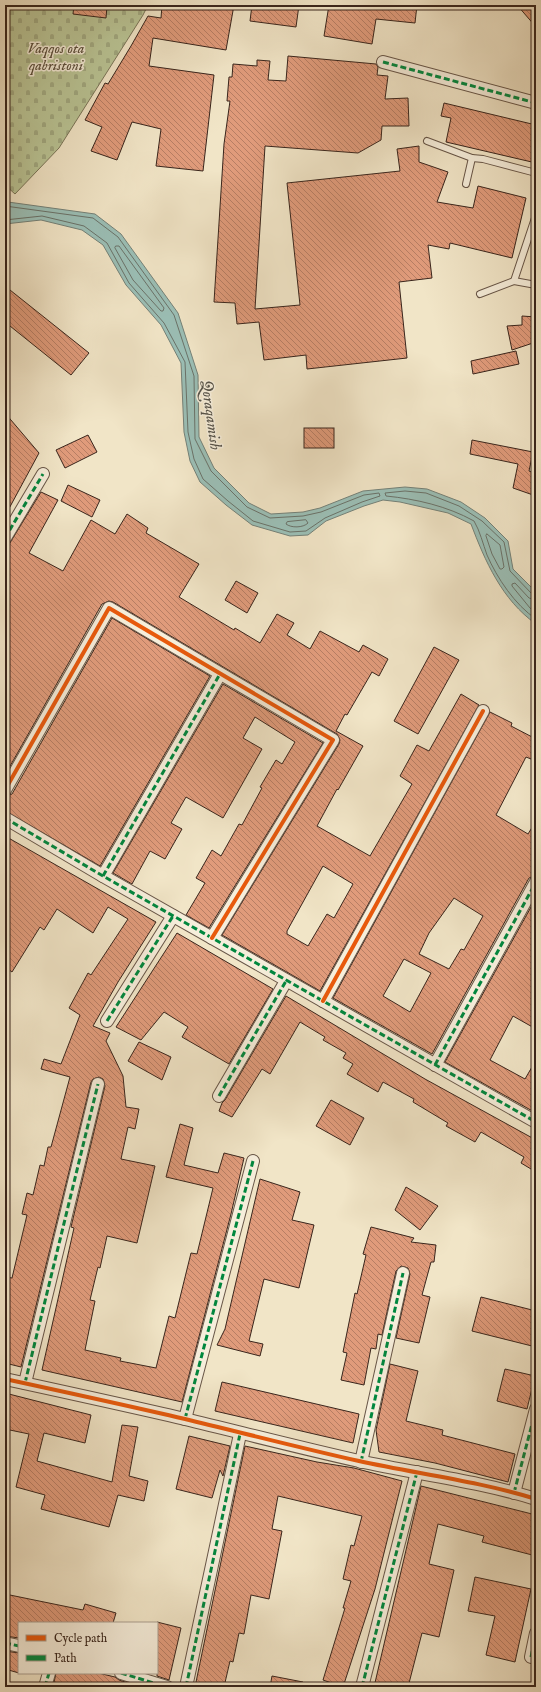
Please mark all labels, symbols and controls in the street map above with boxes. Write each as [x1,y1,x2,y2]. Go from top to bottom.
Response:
park label: Vaqqos ota qabristoni [28,39,85,75]
water label: Qoraqamish [195,379,225,451]
legend [18,1622,158,1674]
text: Cycle path [54,1631,108,1647]
text: Path [54,1651,77,1666]

